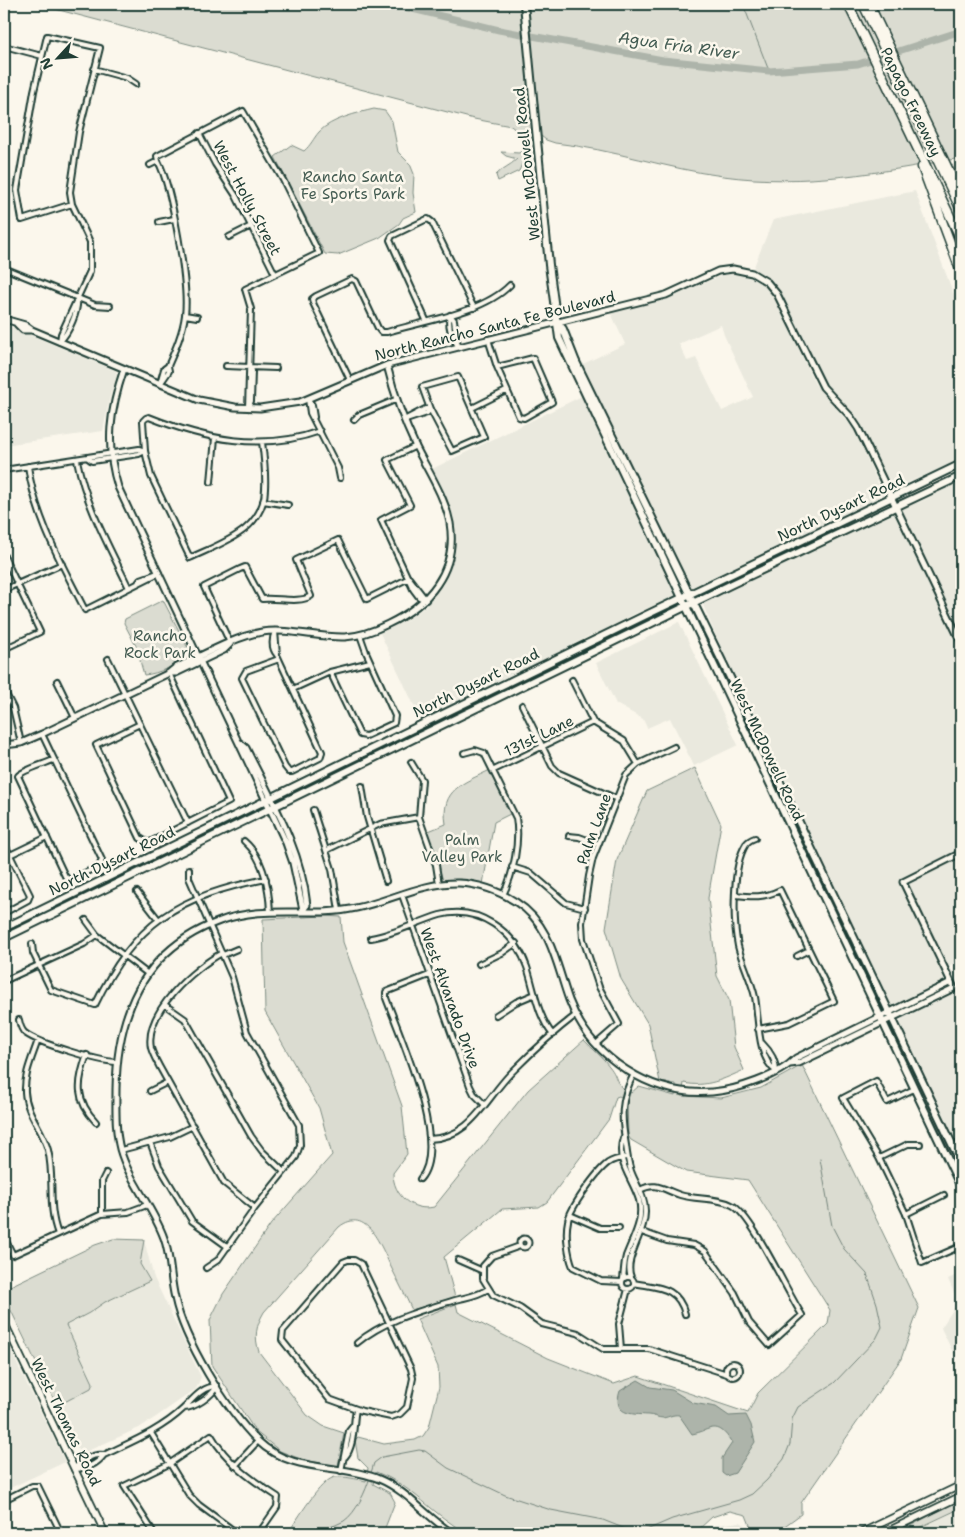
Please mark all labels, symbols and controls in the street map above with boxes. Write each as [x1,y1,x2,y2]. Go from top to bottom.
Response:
water label: Agua Fria River [617,27,741,64]
north arrow [32,32,82,82]
street label: Papago Freeway [876,44,946,160]
text: N [36,55,57,73]
street label: West McDowell Road [509,86,545,242]
street label: West Holly Street [208,137,286,259]
park label: Rancho Santa Fe Sports Park [301,167,405,204]
street label: North Rancho Santa Fe Boulevard [373,286,618,366]
street label: North Dysart Road [774,470,908,546]
park label: Rancho Rock Park [124,626,196,663]
street label: North Dysart Road [409,643,543,722]
street label: West McDowell Road [725,676,809,824]
street label: 131st Lane [501,711,577,761]
street label: Palm Lane [572,790,616,868]
street label: North Dysart Road [45,821,179,900]
park label: Palm Valley Park [421,830,503,867]
street label: West Alvarado Drive [415,925,485,1071]
street label: West Thomas Road [26,1355,106,1490]

